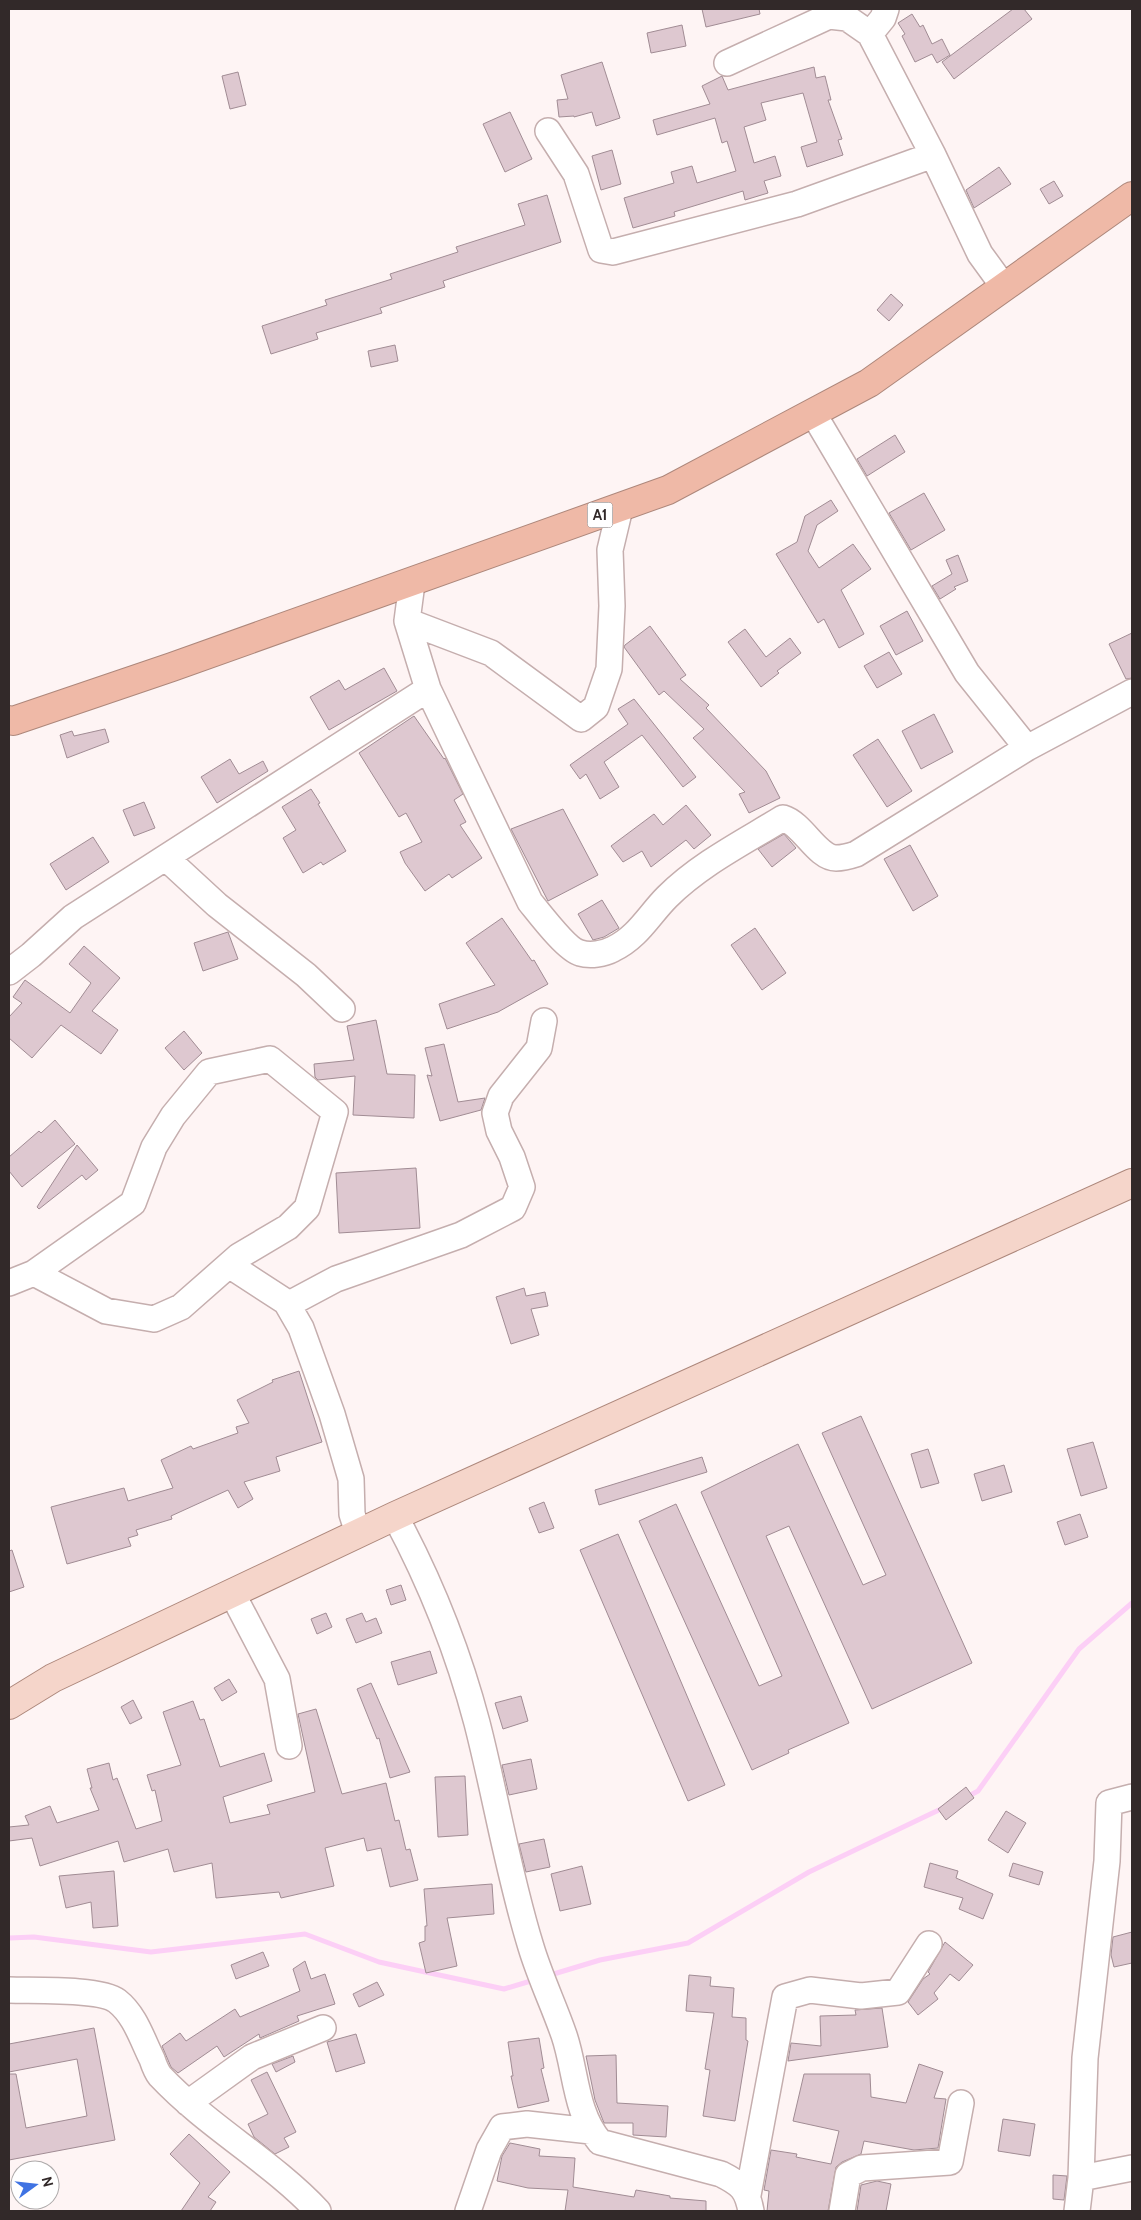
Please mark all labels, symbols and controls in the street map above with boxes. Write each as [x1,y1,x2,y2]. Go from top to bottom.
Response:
road number: A1 [588,502,612,528]
north arrow [10,2160,60,2210]
text: N [38,2175,58,2189]

